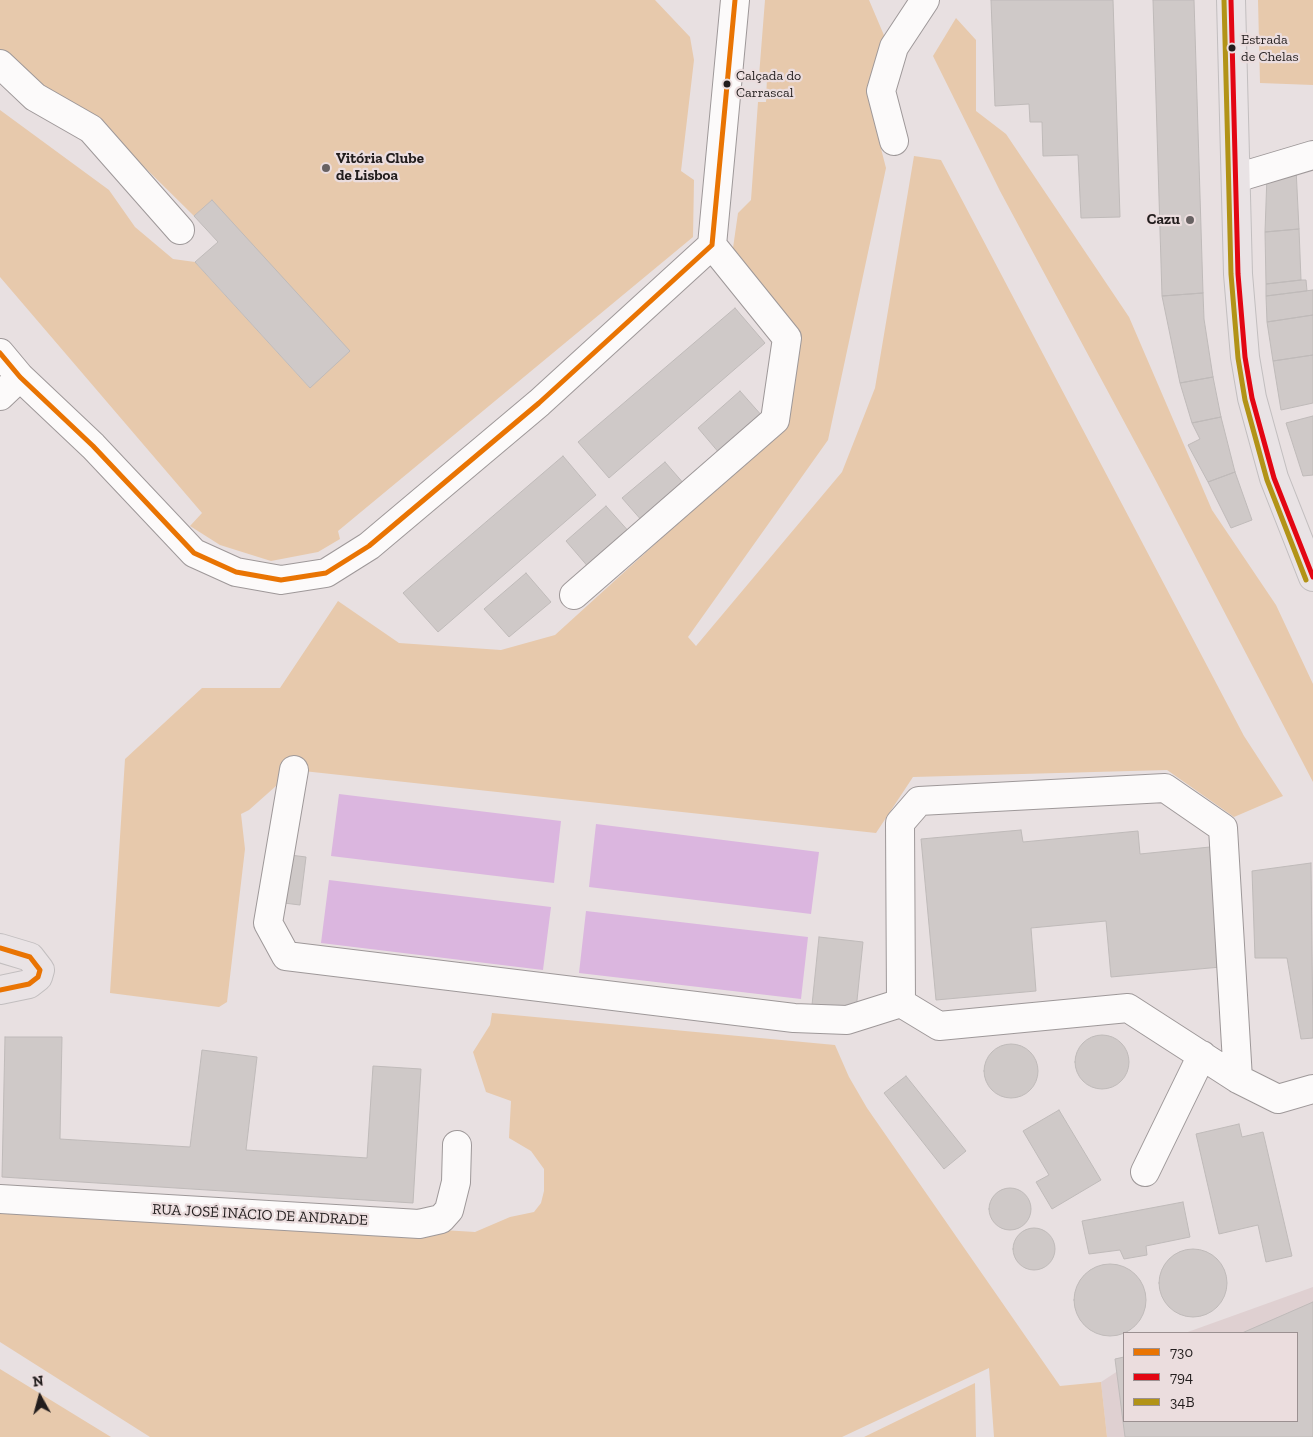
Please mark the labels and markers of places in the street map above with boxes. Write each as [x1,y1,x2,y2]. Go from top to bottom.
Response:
place label: Estrada de Chelas [1241,32,1299,64]
marker: Estrada de Chelas [1227,43,1237,53]
place label: Calçada do Carrascal [736,68,801,100]
marker: Calçada do Carrascal [722,79,732,89]
place label: Vitória Clube de Lisboa [336,150,424,185]
marker: Vitória Clube de Lisboa [320,162,332,174]
place label: Cazu [1147,211,1180,229]
marker: Cazu [1184,214,1196,226]

